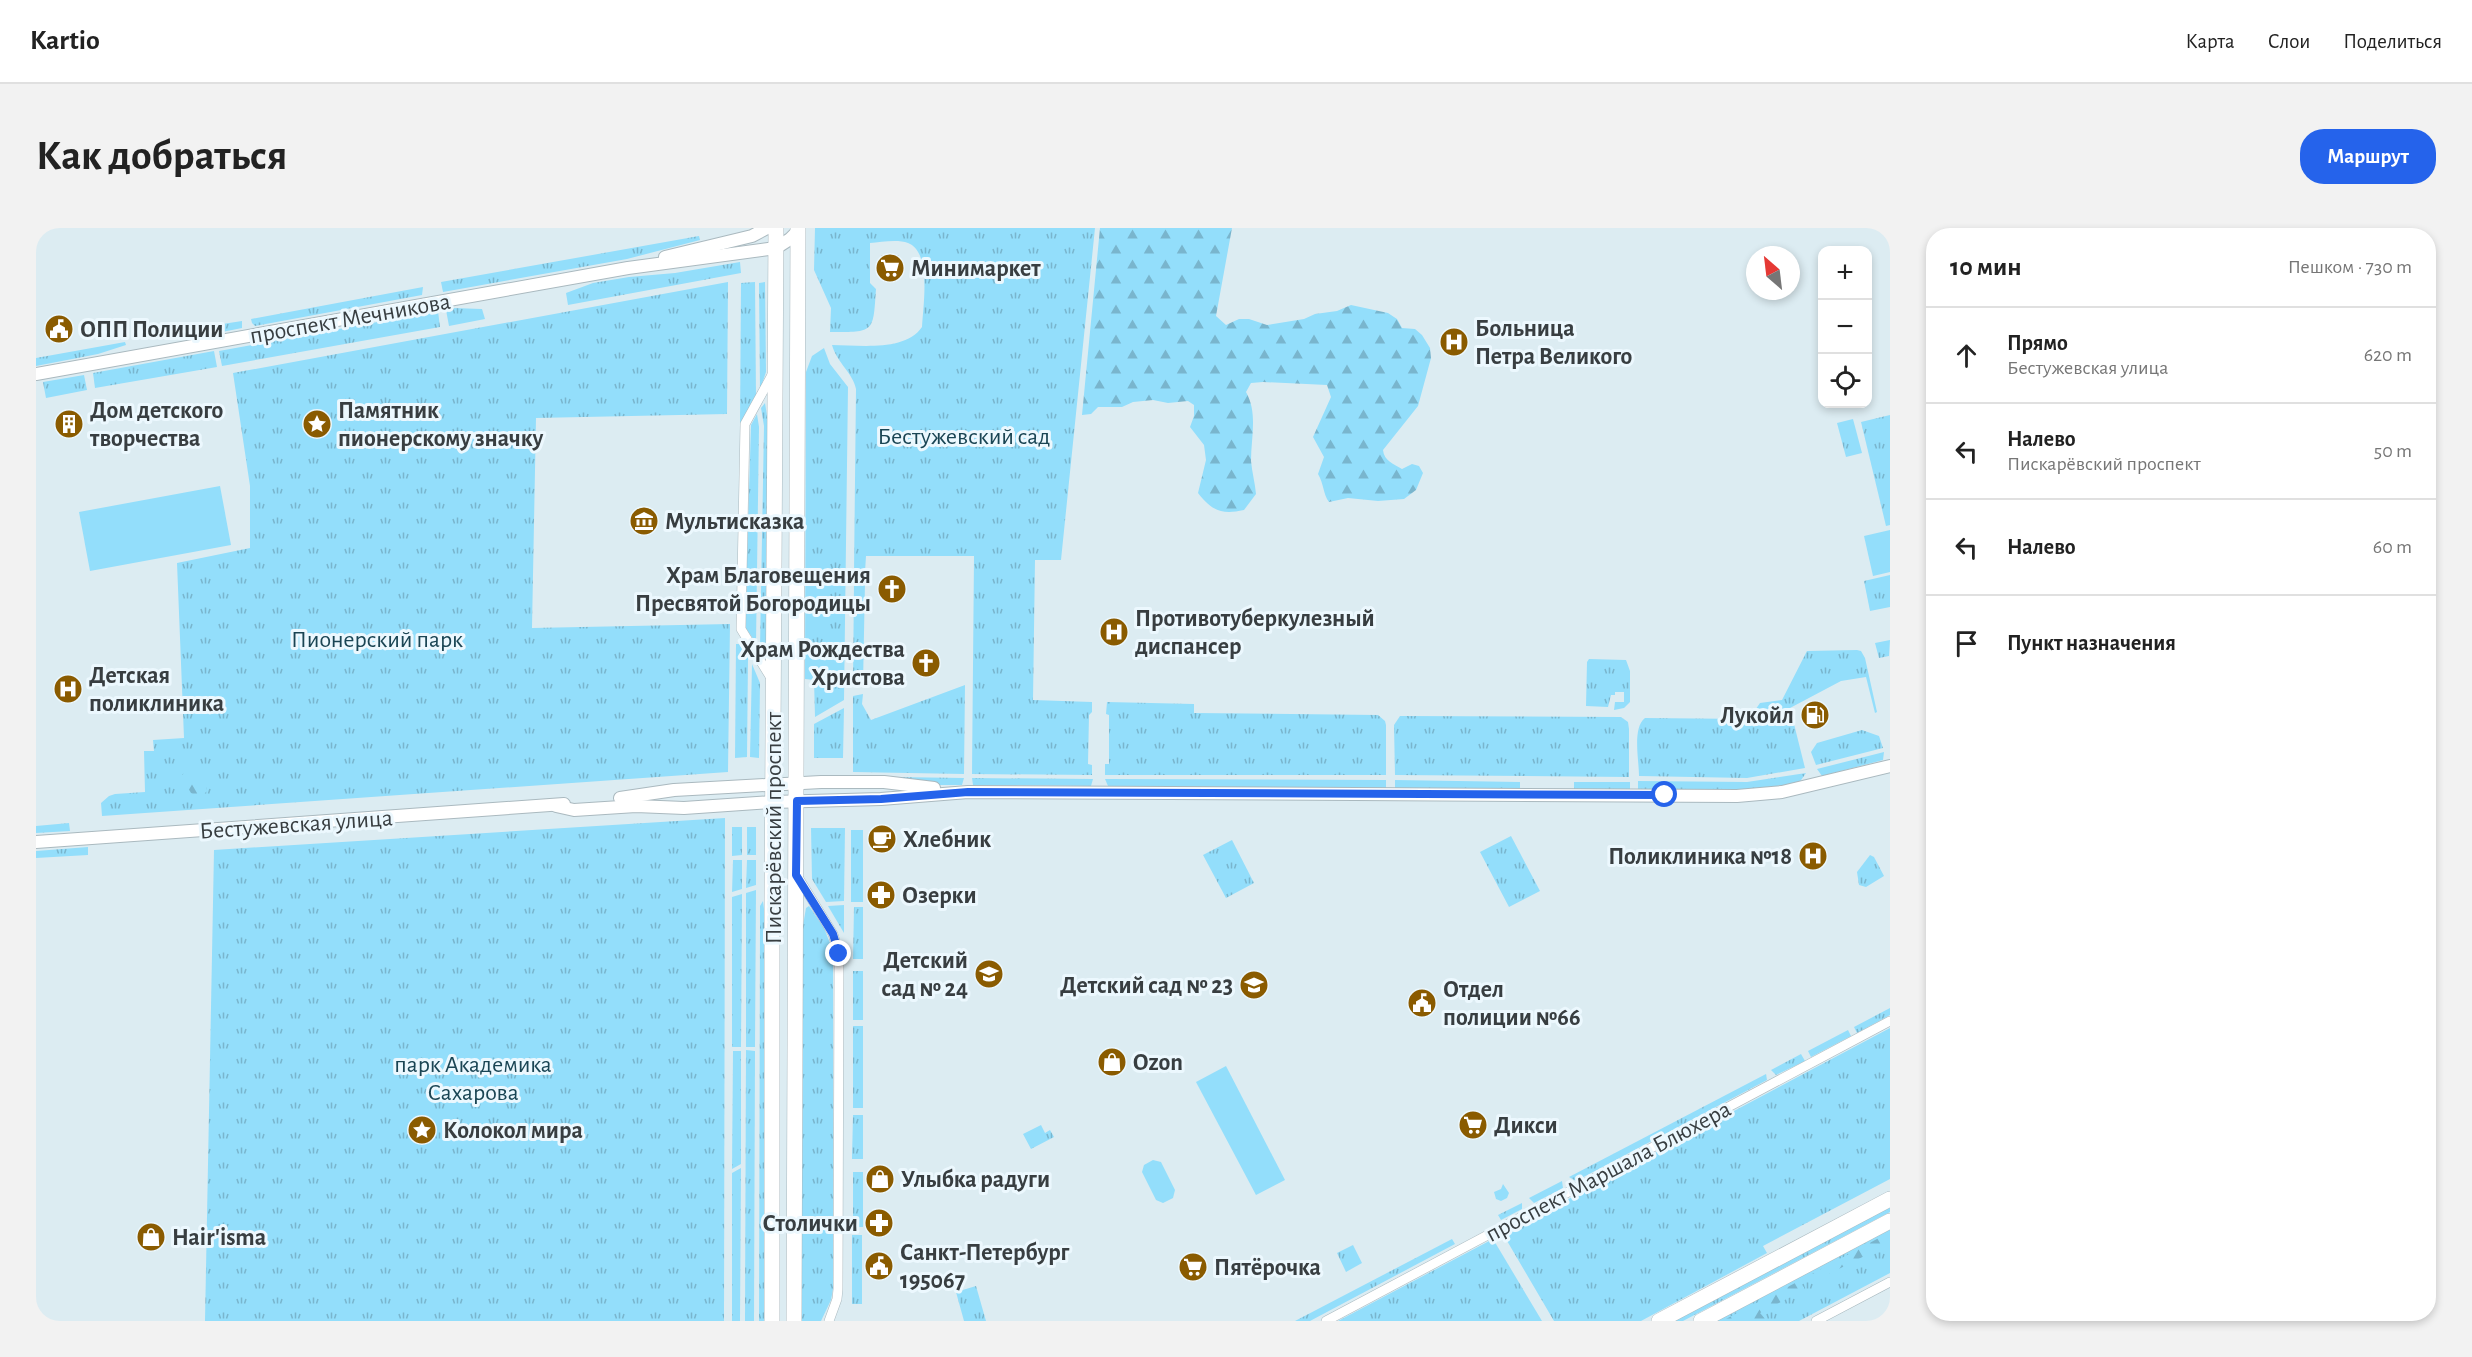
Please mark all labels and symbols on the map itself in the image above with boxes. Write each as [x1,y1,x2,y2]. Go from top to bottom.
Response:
north arrow [1746,246,1800,300]
supermarket icon: Минимаркет [874,252,906,284]
place label: Минимаркет [911,257,1041,281]
street label: проспект Мечникова [248,290,452,348]
public building icon: ОПП Полиции [43,313,75,345]
place label: Больница Петра Великого [1475,317,1633,369]
place label: ОПП Полиции [80,318,223,342]
hospital icon: Больница Петра Великого [1438,326,1470,358]
place label: Дом детского творчества [89,399,223,451]
place label: Памятник пионерскому значку [338,399,544,451]
building icon: Дом детского творчества [53,408,85,440]
place icon: Памятник пионерскому значку [301,408,333,440]
park label: Бестужевский сад [878,425,1050,449]
museum icon: Мультисказка [628,505,660,537]
place label: Мультисказка [665,510,804,534]
place label: Храм Благовещения Пресвятой Богородицы [635,564,871,616]
church icon: Храм Благовещения Пресвятой Богородицы [876,573,908,605]
place label: Противотуберкулезный диспансер [1135,607,1375,659]
hospital icon: Противотуберкулезный диспансер [1098,616,1130,648]
park label: Пионерский парк [291,628,463,652]
place label: Храм Рождества Христова [740,638,905,690]
church icon: Храм Рождества Христова [910,647,942,679]
place label: Детская поликлиника [89,664,224,716]
hospital icon: Детская поликлиника [52,673,84,705]
fuel station icon: Лукойл [1799,699,1831,731]
place label: Лукойл [1720,704,1794,728]
street label: Пискарёвский проспект [762,711,786,944]
route start [1651,781,1677,807]
street label: Бестужевская улица [199,806,394,844]
cafe icon: Хлебник [866,823,898,855]
place label: Хлебник [903,828,991,852]
hospital icon: Поликлиника №18 [1797,840,1829,872]
place label: Поликлиника №18 [1608,845,1792,869]
pharmacy icon: Озерки [865,879,897,911]
place label: Озерки [902,884,977,908]
route end [825,940,851,966]
place label: Детский сад № 24 [882,949,968,1001]
school or university icon: Детский сад № 24 [973,958,1005,990]
school or university icon: Детский сад № 23 [1238,969,1270,1001]
place label: Детский сад № 23 [1060,974,1233,998]
place label: Отдел полиции №66 [1443,978,1580,1030]
public building icon: Отдел полиции №66 [1406,987,1438,1019]
shop icon: Ozon [1096,1046,1128,1078]
place label: Ozon [1133,1051,1183,1075]
park label: парк Академика Сахарова [394,1053,552,1105]
street label: проспект Маршала Блюхера [1482,1097,1735,1247]
supermarket icon: Дикси [1457,1109,1489,1141]
place icon: Колокол мира [406,1114,438,1146]
place label: Дикси [1494,1114,1558,1138]
place label: Колокол мира [443,1119,583,1143]
shop icon: Улыбка радуги [864,1163,896,1195]
place label: Улыбка радуги [901,1168,1050,1192]
pharmacy icon: Столички [863,1207,895,1239]
place label: Столички [763,1212,858,1236]
shop icon: Hair'isma [135,1221,167,1253]
place label: Hair'isma [172,1226,266,1250]
place label: Санкт-Петербург 195067 [900,1241,1070,1293]
public building icon: Санкт-Петербург 195067 [863,1250,895,1282]
supermarket icon: Пятёрочка [1177,1251,1209,1283]
place label: Пятёрочка [1214,1256,1321,1280]

